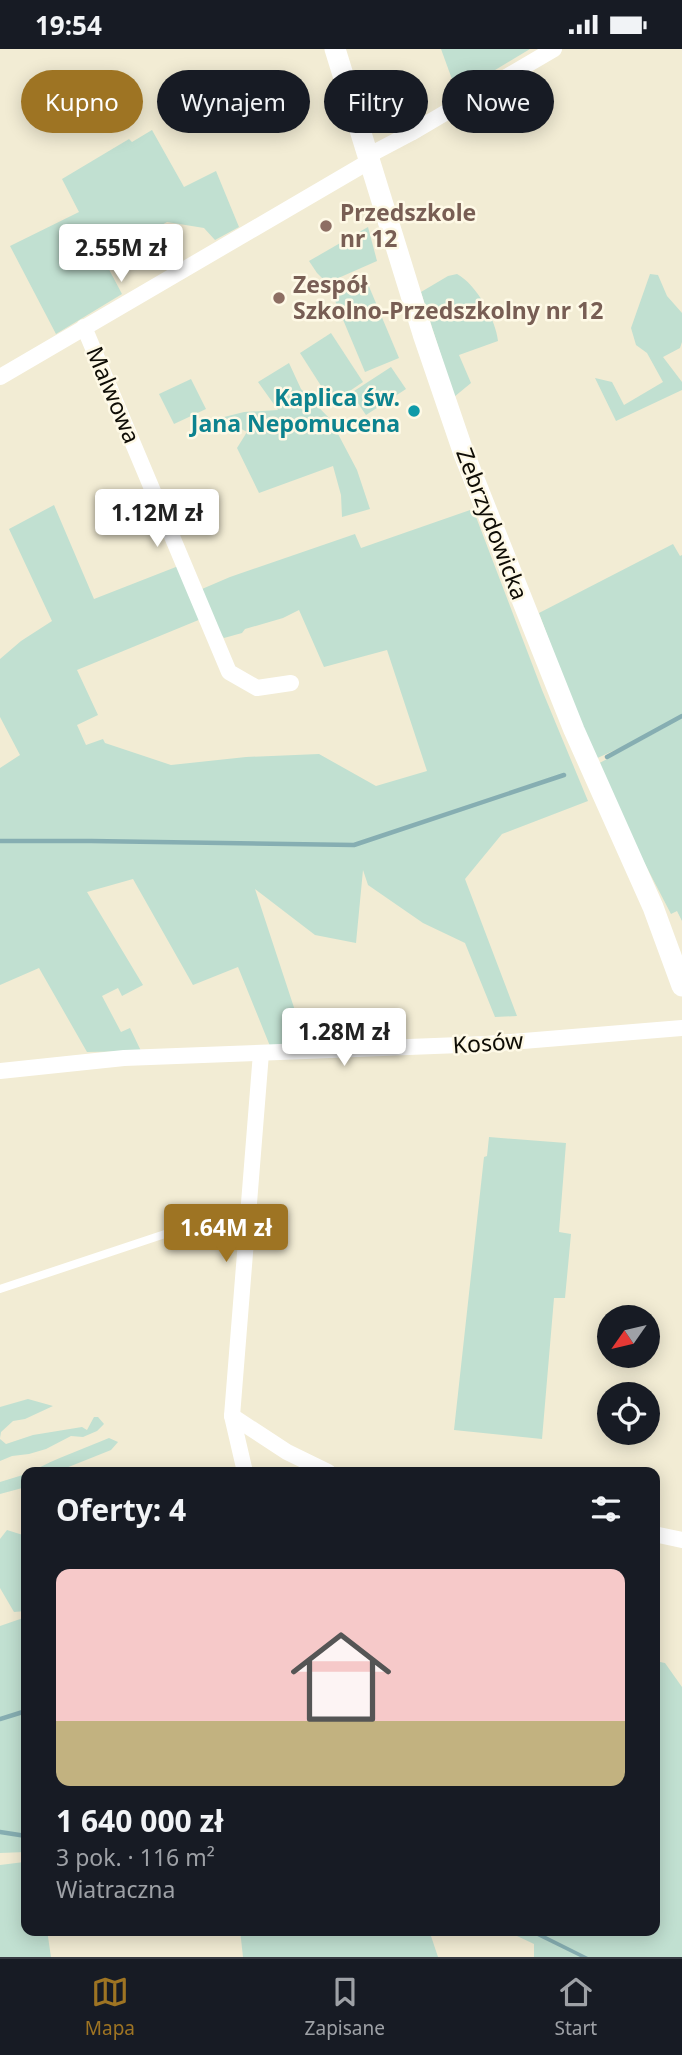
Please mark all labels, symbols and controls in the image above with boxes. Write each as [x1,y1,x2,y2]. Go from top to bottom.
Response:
text: 19:54 [35,7,102,43]
chip: Kupno [21,70,143,133]
chip: Wynajem [157,70,310,133]
chip: Filtry [324,70,428,133]
chip: Nowe [442,70,554,133]
place label: Przedszkole nr 12 [340,196,476,254]
marker: Przedszkole nr 12 [318,218,334,234]
pin: 2.55M zł [49,225,193,284]
text: 2.55M zł [75,231,167,263]
place label: Zespół Szkolno-Przedszkolny nr 12 [293,268,603,326]
marker: Zespół Szkolno-Przedszkolny nr 12 [271,290,287,306]
street label: Malwowa [79,341,149,448]
place label: Kaplica św. Jana Nepomucena [189,381,400,439]
marker: Kaplica św. Jana Nepomucena [406,403,422,419]
street label: Zebrzydowicka [449,443,537,604]
pin: 1.12M zł [85,489,229,549]
text: 1.12M zł [111,496,203,528]
pin: 1.28M zł [272,1009,416,1068]
text: 1.28M zł [298,1015,390,1047]
street label: Kosów [452,1024,524,1060]
pin: 1.64M zł [154,1205,298,1264]
text: 1.64M zł [180,1211,272,1243]
north arrow [597,1305,660,1369]
map controls [597,1305,660,1445]
button: locate [597,1382,660,1445]
text: Oferty: 4 [56,1489,186,1530]
icon: filters [587,1490,625,1528]
icon: home [278,1614,404,1740]
text: 1 640 000 zł [56,1800,223,1841]
text: 3 pok. · 116 m² [56,1841,215,1873]
text: Wiatraczna [56,1873,175,1905]
tab: Mapa [85,1973,135,2041]
tab: Zapisane [305,1973,385,2041]
tab: Start [555,1973,597,2041]

